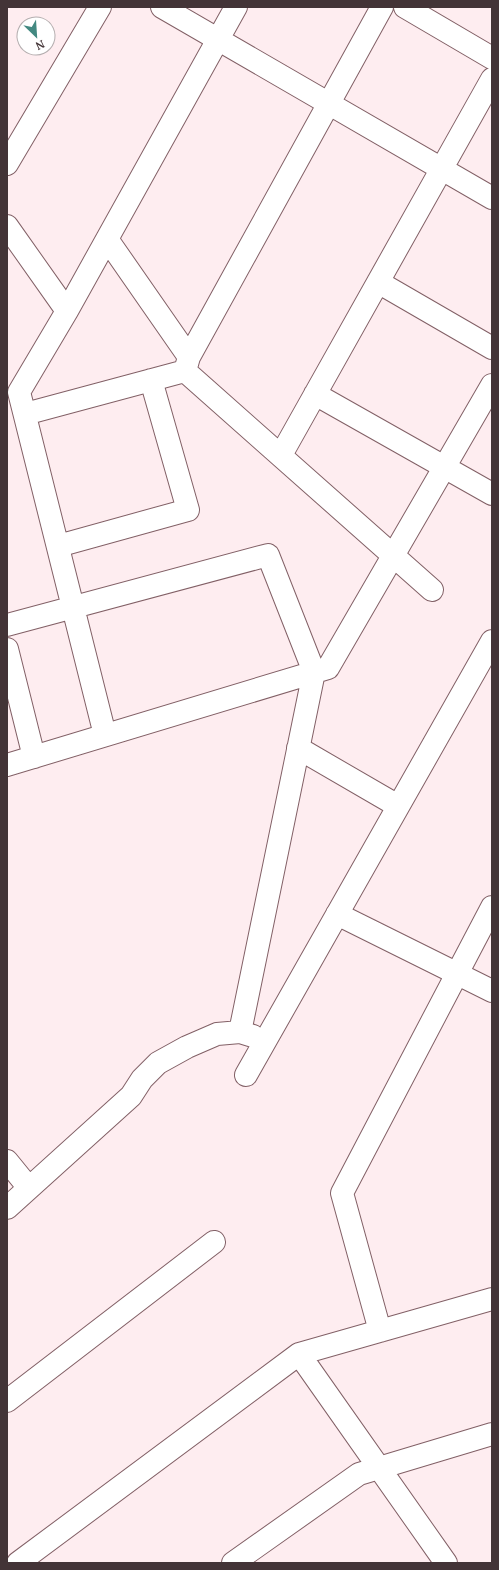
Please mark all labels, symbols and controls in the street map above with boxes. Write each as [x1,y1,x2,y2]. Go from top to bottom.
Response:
north arrow [16,16,56,56]
text: N [33,37,47,53]

